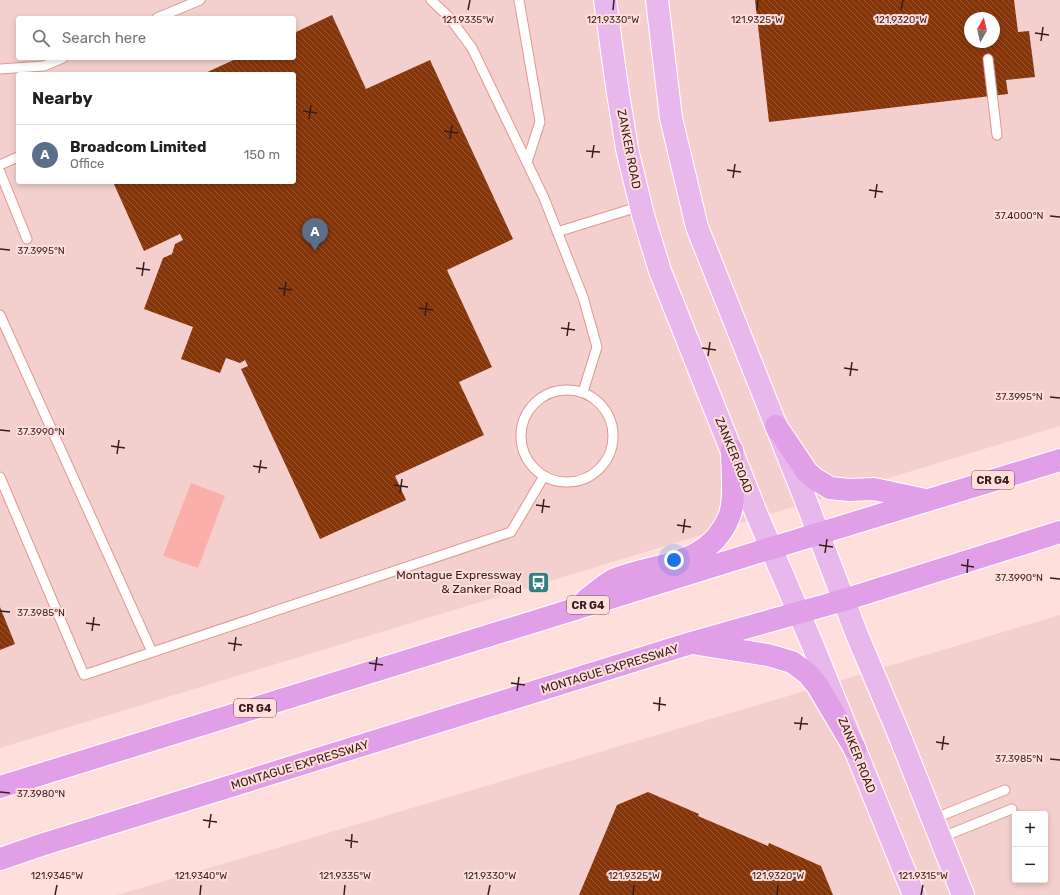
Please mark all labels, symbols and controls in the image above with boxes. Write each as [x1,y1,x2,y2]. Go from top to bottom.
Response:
north arrow [964,12,1000,48]
text: 121.9335°W [442,14,494,26]
text: 121.9330°W [587,14,639,26]
text: 121.9325°W [731,14,783,26]
text: 121.9320°W [875,14,927,26]
search box [16,16,296,60]
icon: search [30,27,52,49]
text: Search here [62,29,146,47]
text: Nearby [32,88,93,108]
street label: ZANKER ROAD [614,108,644,190]
text: Broadcom Limited [70,138,206,156]
text: A [40,147,50,162]
text: 150 m [244,147,280,162]
text: Office [70,156,104,171]
text: 37.4000°N [995,210,1044,222]
pin: A [302,218,328,251]
text: 37.3995°N [17,245,65,257]
text: 37.3995°N [995,391,1043,403]
street label: ZANKER ROAD [712,415,756,495]
text: 37.3990°N [17,426,65,438]
road number: CR G4 [972,471,1014,489]
your location [664,550,684,570]
place label: Montague Expressway & Zanker Road [396,568,522,596]
bus stop icon: Montague Expressway & Zanker Road [525,569,551,595]
text: 37.3990°N [995,572,1043,584]
road number: CR G4 [567,596,609,614]
text: 37.3985°N [17,607,65,619]
street label: MONTAGUE EXPRESSWAY [539,641,681,697]
road number: CR G4 [234,699,276,717]
street label: ZANKER ROAD [835,715,879,795]
street label: MONTAGUE EXPRESSWAY [229,737,371,793]
text: 37.3985°N [995,753,1043,765]
text: 37.3980°N [17,788,65,800]
map controls [1012,811,1048,883]
button: + [1012,811,1048,847]
button: − [1012,847,1048,883]
text: 121.9345°W [31,870,83,882]
text: 121.9340°W [175,870,227,882]
text: 121.9335°W [319,870,371,882]
text: 121.9330°W [464,870,516,882]
text: 121.9325°W [608,870,660,882]
text: 121.9320°W [752,870,804,882]
text: 121.9315°W [898,870,948,882]

